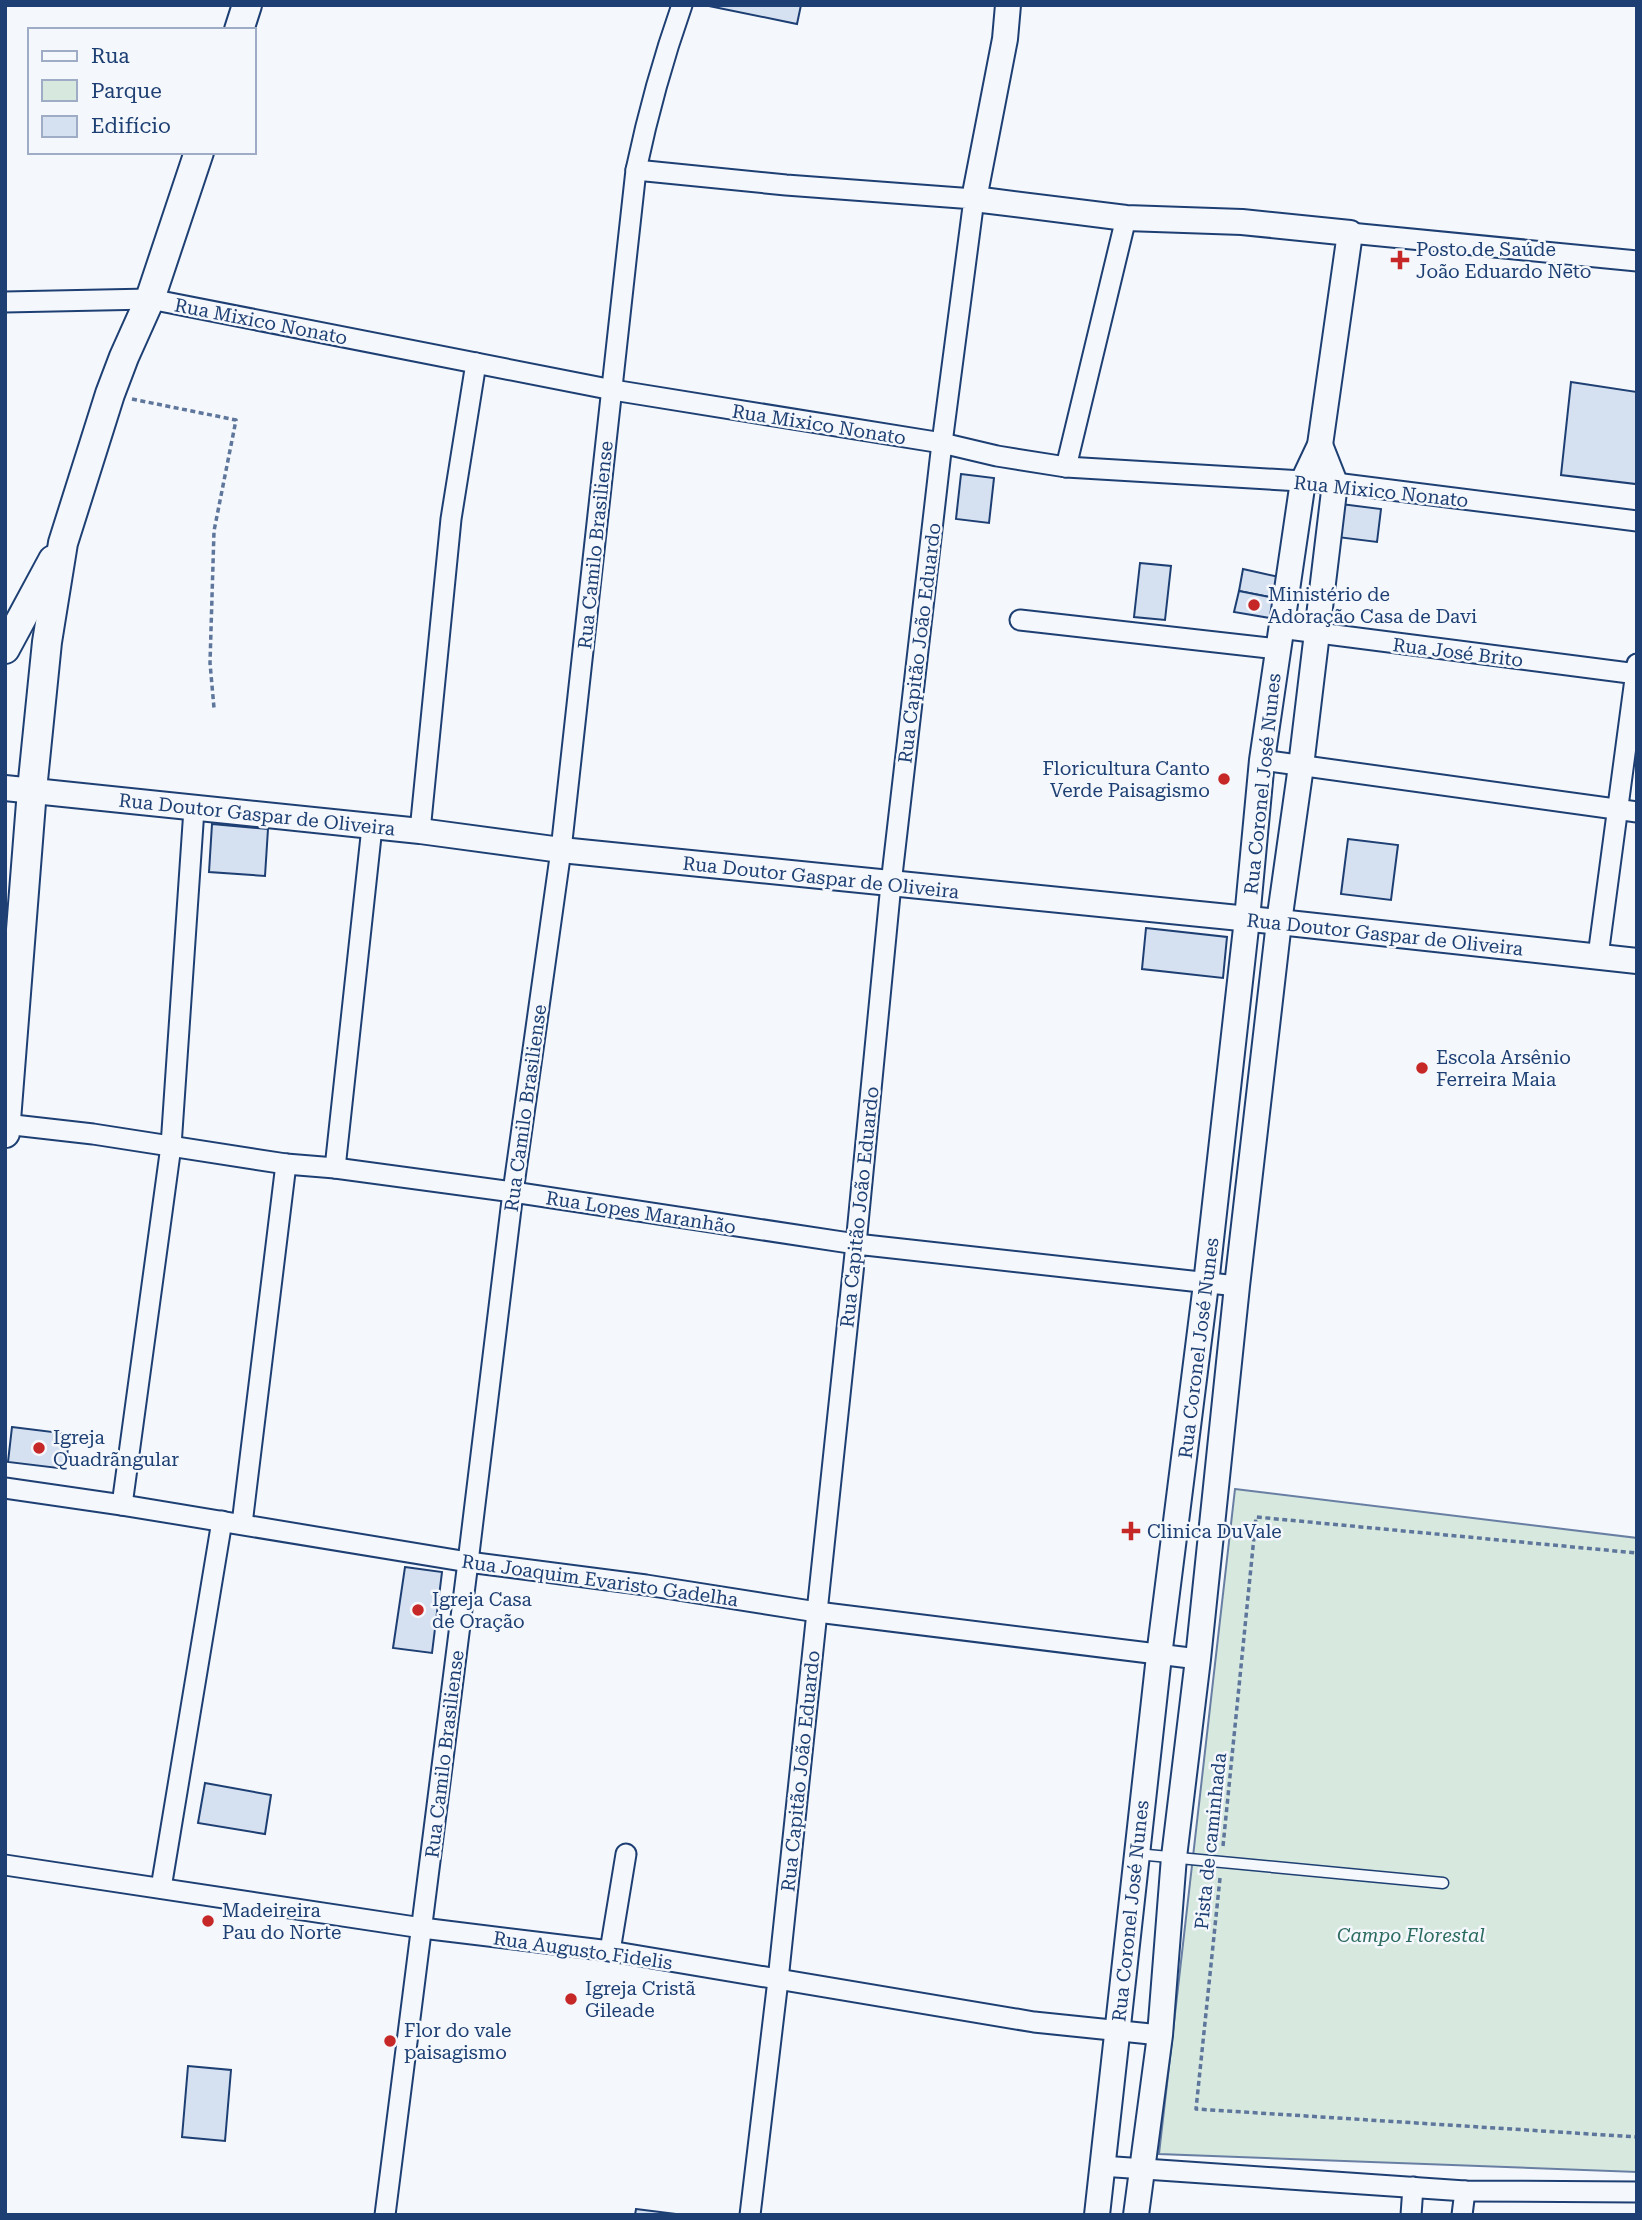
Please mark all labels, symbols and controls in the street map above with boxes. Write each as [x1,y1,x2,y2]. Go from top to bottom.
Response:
legend [28,28,256,154]
text: Rua [91,44,130,68]
text: Parque [91,79,162,103]
text: Edifício [91,114,171,138]
place label: Posto de Saúde João Eduardo Neto [1416,238,1591,283]
marker: Posto de Saúde João Eduardo Neto [1390,250,1410,270]
street label: Rua Mixico Nonato [172,293,349,350]
street label: Rua Mixico Nonato [730,399,908,450]
street label: Rua Camilo Brasiliense [573,440,618,650]
street label: Rua Mixico Nonato [1292,471,1470,512]
street label: Rua Capitão João Eduardo [893,521,946,765]
place label: Ministério de Adoração Casa de Davi [1268,583,1477,628]
marker: Ministério de Adoração Casa de Davi [1246,597,1262,613]
street label: Rua José Brito [1391,633,1524,672]
street label: Rua Coronel José Nunes [1239,672,1286,896]
place label: Floricultura Canto Verde Paisagismo [1042,757,1210,802]
marker: Floricultura Canto Verde Paisagismo [1216,771,1232,787]
street label: Rua Doutor Gaspar de Oliveira [117,789,397,841]
street label: Rua Doutor Gaspar de Oliveira [681,852,961,904]
street label: Rua Doutor Gaspar de Oliveira [1245,909,1525,961]
street label: Rua Camilo Brasiliense [500,1003,551,1213]
place label: Escola Arsênio Ferreira Maia [1436,1046,1571,1091]
marker: Escola Arsênio Ferreira Maia [1414,1060,1430,1076]
street label: Rua Capitão João Eduardo [835,1085,884,1329]
street label: Rua Lopes Maranhão [544,1186,738,1239]
street label: Rua Coronel José Nunes [1174,1236,1223,1460]
place label: Igreja Quadrãngular [53,1426,179,1471]
marker: Igreja Quadrãngular [31,1440,47,1456]
place label: Clinica DuVale [1147,1520,1282,1543]
marker: Clinica DuVale [1121,1521,1141,1541]
street label: Rua Joaquim Evaristo Gadelha [460,1550,740,1611]
place label: Igreja Casa de Oração [432,1588,532,1633]
marker: Igreja Casa de Oração [410,1602,426,1618]
street label: Rua Camilo Brasiliense [420,1649,469,1859]
street label: Rua Capitão João Eduardo [776,1649,825,1893]
street label: Pista de caminhada [1190,1751,1231,1931]
street label: Rua Coronel José Nunes [1107,1799,1154,2023]
place label: Madeireira Pau do Norte [222,1899,341,1944]
marker: Madeireira Pau do Norte [200,1913,216,1929]
park label: Campo Florestal [1337,1924,1485,1947]
street label: Rua Augusto Fidelis [492,1927,674,1974]
place label: Igreja Cristã Gileade [585,1977,696,2022]
marker: Igreja Cristã Gileade [563,1991,579,2007]
place label: Flor do vale paisagismo [404,2019,511,2064]
marker: Flor do vale paisagismo [382,2033,398,2049]

